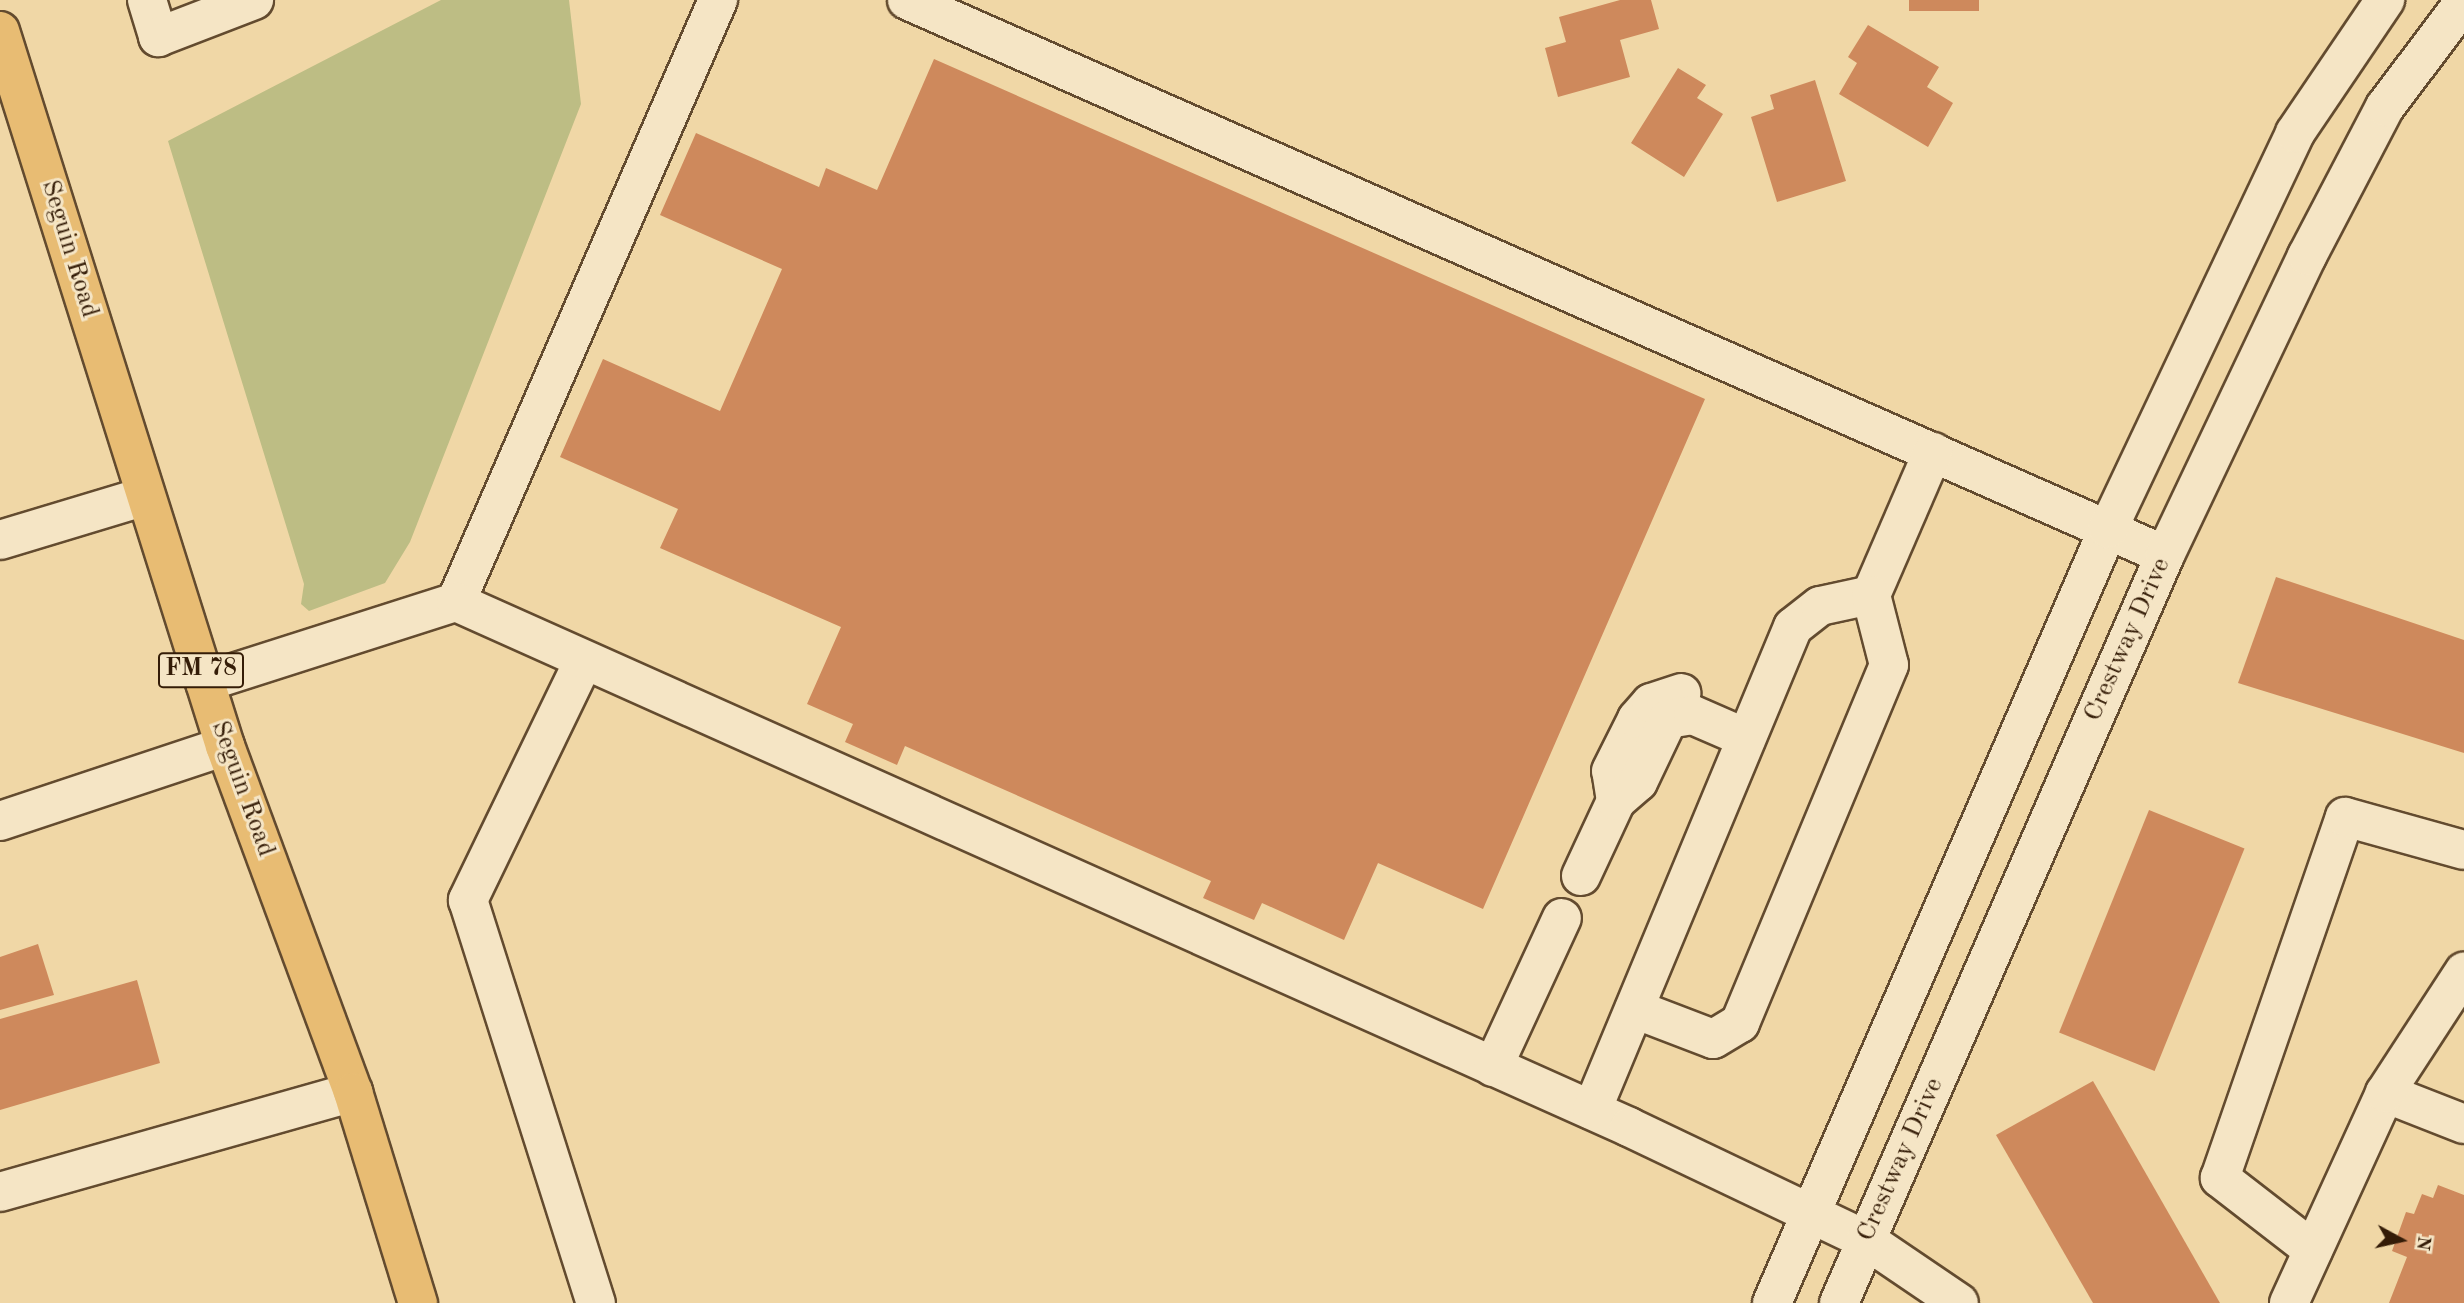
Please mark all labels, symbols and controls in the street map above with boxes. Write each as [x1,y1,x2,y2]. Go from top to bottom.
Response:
street label: Seguin Road [33,176,105,322]
street label: Crestway Drive [2078,553,2178,727]
road number: FM 78 [157,650,245,690]
street label: Seguin Road [203,717,281,861]
street label: Crestway Drive [1851,1073,1951,1247]
north arrow [2366,1205,2436,1275]
text: N [2412,1234,2433,1252]

